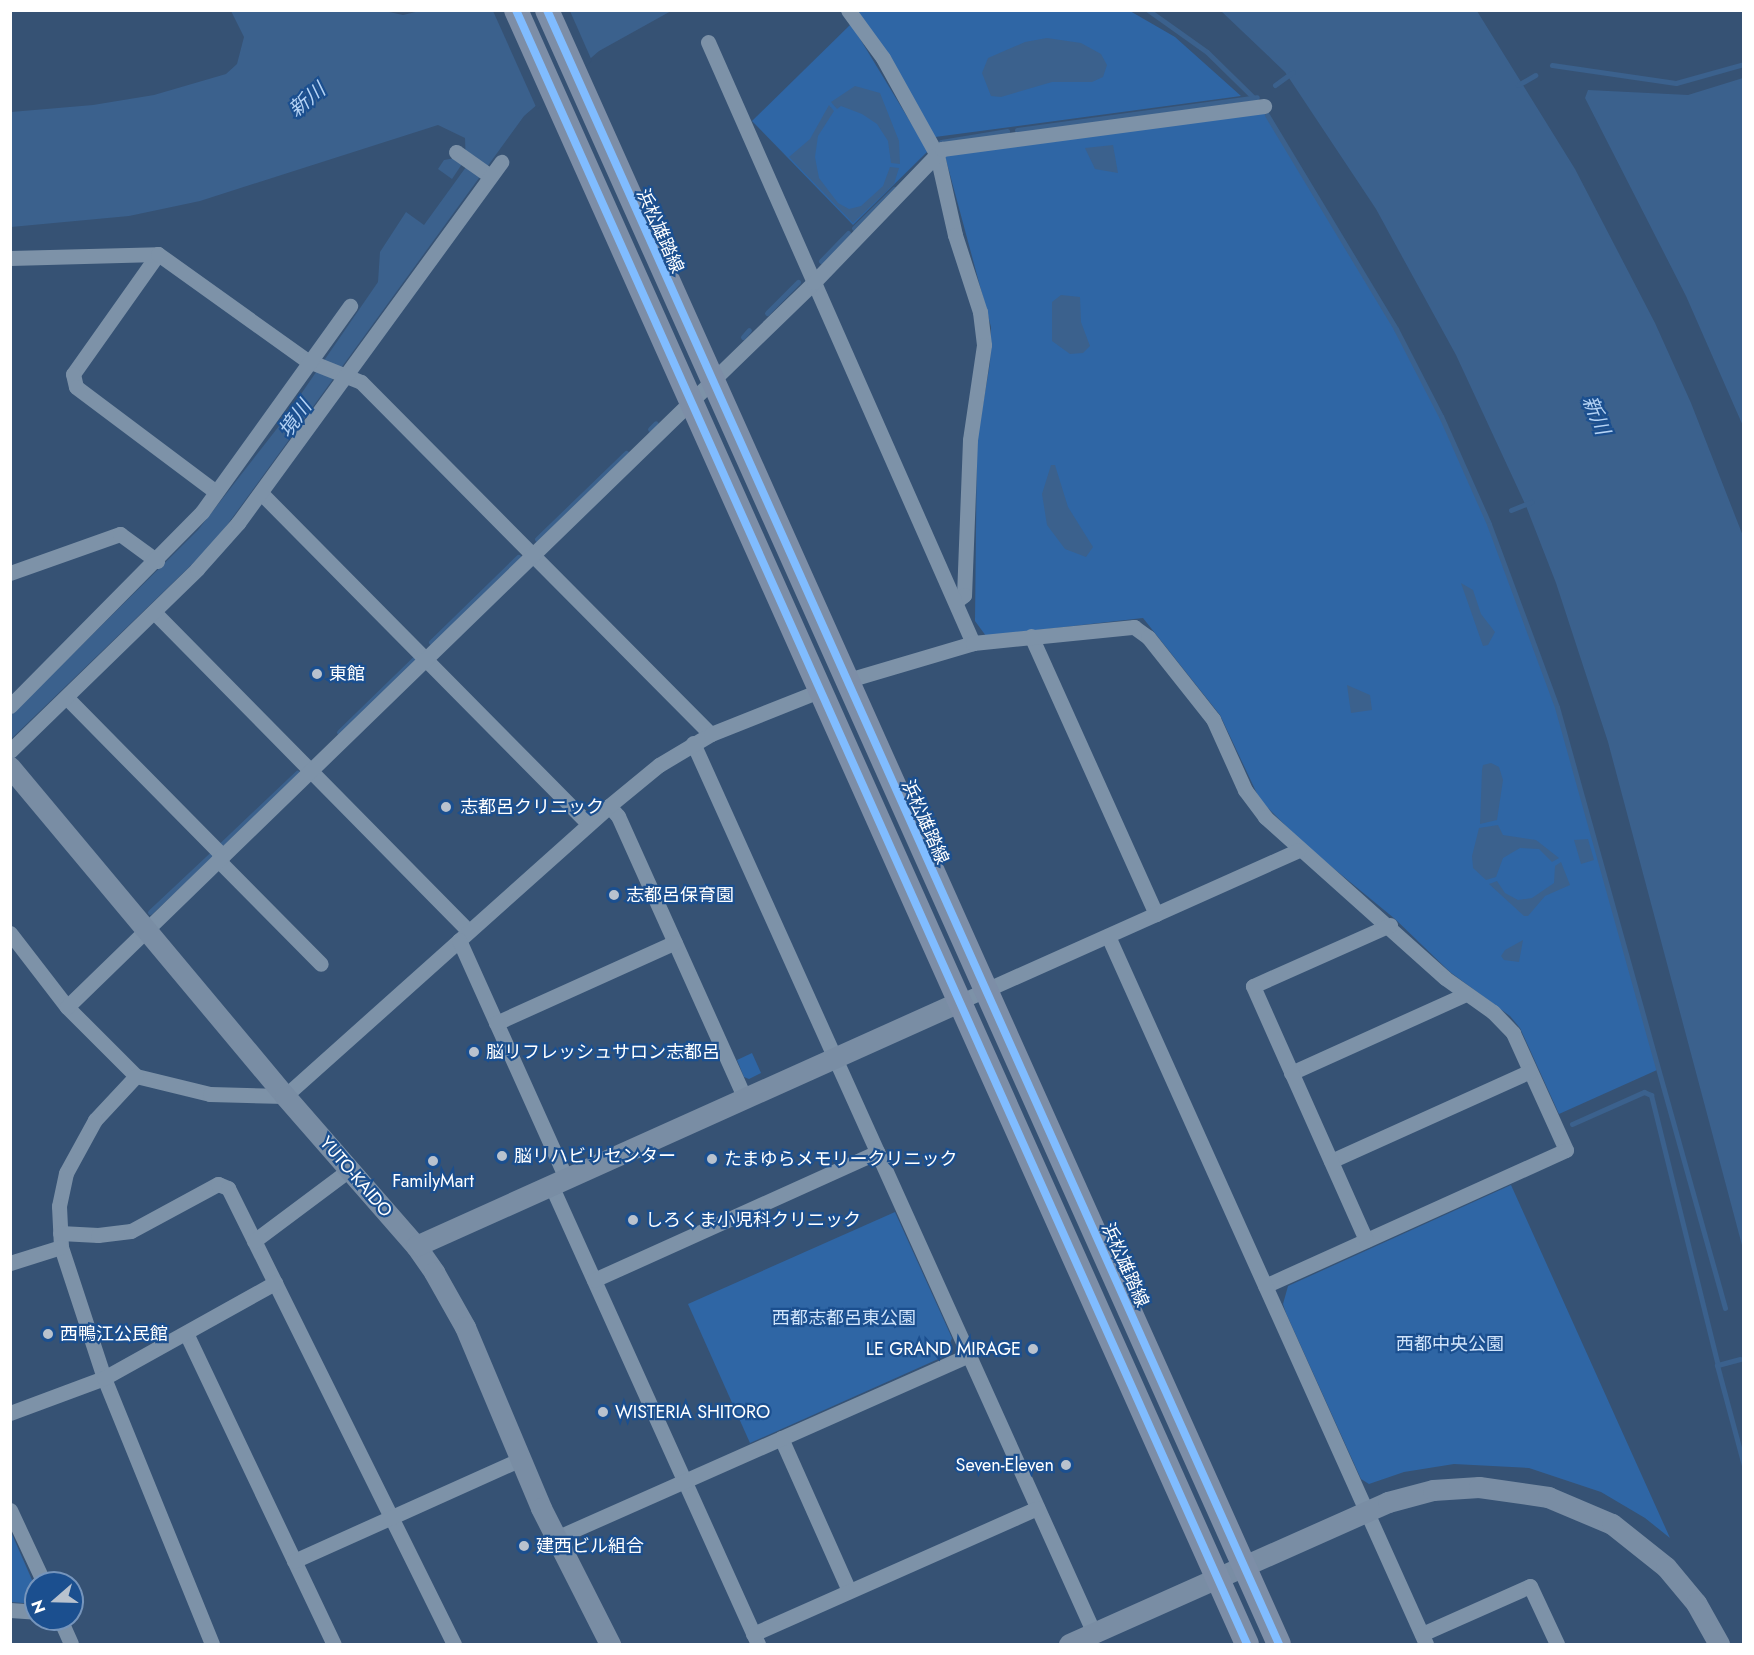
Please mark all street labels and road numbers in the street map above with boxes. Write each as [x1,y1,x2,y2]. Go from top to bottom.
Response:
street label: 浜松雄踏線 [632,185,688,277]
street label: 浜松雄踏線 [897,776,953,868]
street label: YUTO-KAIDO [315,1132,397,1222]
street label: 浜松雄踏線 [1097,1219,1153,1311]

